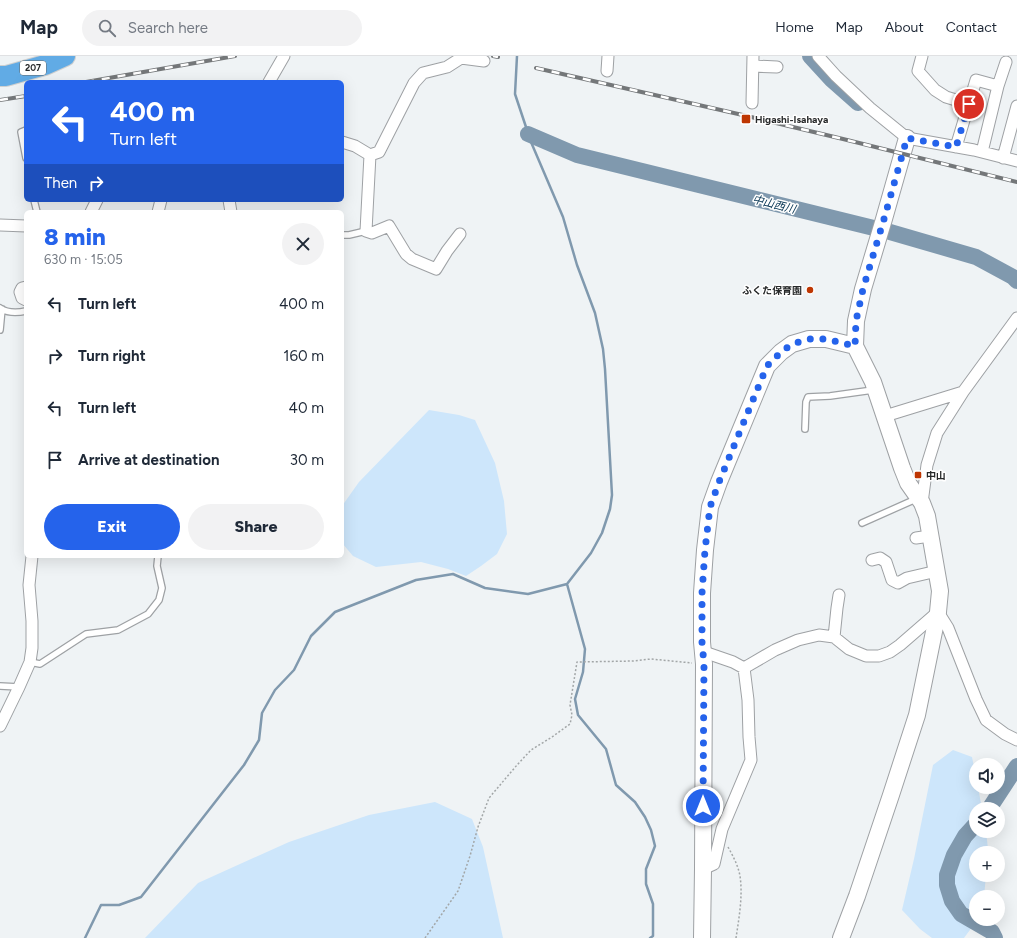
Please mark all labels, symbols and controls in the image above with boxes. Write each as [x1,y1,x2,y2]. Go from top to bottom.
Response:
search box [82,10,362,46]
text: Map [20,16,58,39]
icon: search [96,17,118,39]
text: Search here [128,19,208,37]
text: Home [775,19,814,36]
text: Map [836,19,863,36]
text: About [885,19,924,36]
text: Contact [946,19,997,36]
road number: 207 [20,61,46,75]
pin [952,87,986,121]
icon: arrive [958,93,980,115]
text: 400 m [110,94,195,128]
icon: left [44,96,96,148]
marker: Higashi-Isahaya [740,113,752,125]
place label: Higashi-Isahaya [755,113,828,126]
text: Turn left [110,128,177,150]
icon: right [85,172,107,194]
text: Then [44,174,77,192]
water label: 中山西川 [751,193,798,216]
text: 8 min [44,222,106,251]
button: close [282,223,324,265]
text: 630 m · 15:05 [44,252,123,267]
place label: ふくた保育園 [742,284,802,297]
marker: ふくた保育園 [805,285,815,295]
icon: left [44,293,66,315]
text: Turn left [78,295,136,313]
text: 400 m [279,295,324,313]
icon: right [44,345,66,367]
text: Turn right [78,347,146,365]
text: 160 m [283,347,324,365]
icon: left [44,397,66,419]
text: Turn left [78,399,136,417]
text: 40 m [289,399,324,417]
icon: arrive [44,449,66,471]
text: Arrive at destination [78,451,219,469]
text: 30 m [290,451,324,469]
place label: 中山 [926,469,946,482]
marker: 中山 [913,470,923,480]
button: Exit [44,504,180,550]
button: Share [188,504,324,550]
map controls [969,758,1005,926]
button: sound [969,758,1005,794]
position arrow [682,785,724,827]
button: layers [969,802,1005,838]
button: + [969,846,1005,882]
button: − [969,890,1005,926]

